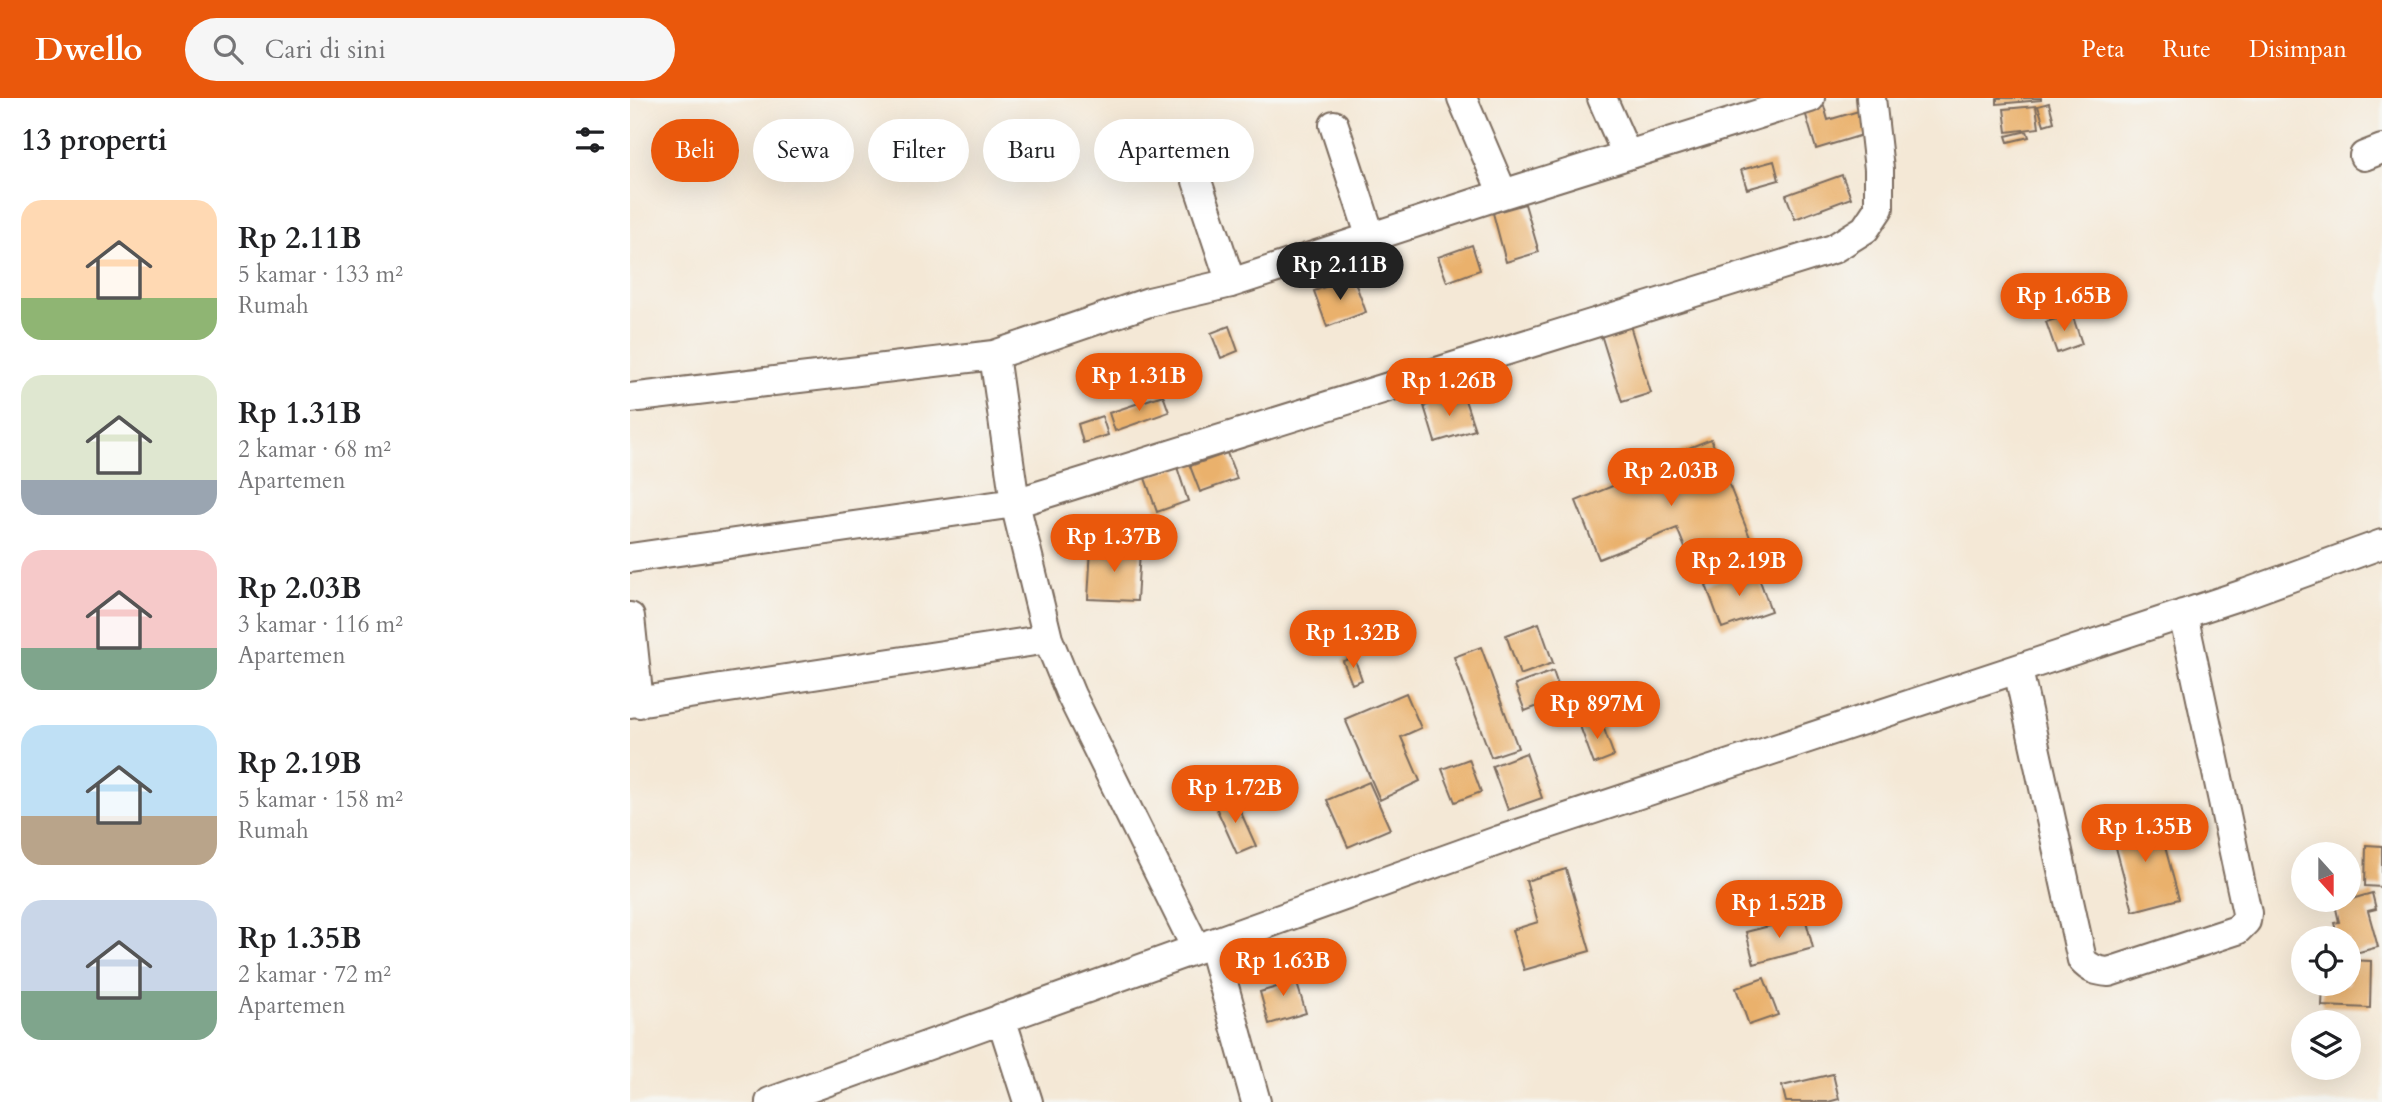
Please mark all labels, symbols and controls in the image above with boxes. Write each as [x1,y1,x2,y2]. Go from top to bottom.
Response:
search box [185,18,675,81]
text: Dwello [35,27,143,72]
icon: search [209,30,247,68]
text: Cari di sini [265,32,386,67]
text: Peta [2082,33,2125,66]
text: Rute [2163,33,2211,66]
text: Disimpan [2249,33,2347,66]
chip: Beli [651,119,739,182]
chip: Sewa [753,119,854,182]
chip: Filter [868,119,969,182]
chip: Baru [983,119,1080,182]
chip: Apartemen [1094,119,1254,182]
text: 13 properti [21,120,167,161]
icon: filters [571,121,609,159]
text: Rp 2.11B [238,218,362,259]
icon: home [77,228,161,312]
pin: Rp 2.11B [1268,242,1412,302]
text: Rp 2.11B [1293,249,1387,280]
text: 5 kamar · 133 m² [238,259,403,290]
pin: Rp 1.65B [1992,274,2136,333]
text: Rp 1.65B [2017,280,2111,311]
text: Rumah [238,290,309,321]
pin: Rp 1.31B [1067,354,1211,413]
pin: Rp 1.26B [1377,358,1521,418]
text: Rp 1.31B [1092,360,1186,391]
text: Rp 1.26B [1402,365,1496,396]
text: Rp 1.31B [238,393,362,434]
icon: home [77,403,161,487]
text: 2 kamar · 68 m² [238,434,391,465]
pin: Rp 2.03B [1599,448,1743,508]
text: Rp 2.03B [1624,455,1718,486]
text: Apartemen [238,465,346,496]
pin: Rp 1.37B [1042,514,1186,574]
text: Rp 1.37B [1067,521,1161,552]
pin: Rp 2.19B [1667,538,1811,598]
text: Rp 2.19B [1692,545,1786,576]
text: Rp 2.03B [238,568,362,609]
icon: home [77,578,161,662]
text: 3 kamar · 116 m² [238,609,403,640]
pin: Rp 1.32B [1281,610,1425,670]
text: Rp 1.32B [1306,617,1400,648]
text: Apartemen [238,640,346,671]
pin: Rp 897M [1532,682,1662,741]
text: Rp 897M [1550,688,1644,719]
text: Rp 2.19B [238,743,362,784]
icon: home [77,753,161,837]
pin: Rp 1.72B [1163,766,1307,825]
text: Rp 1.72B [1188,772,1282,803]
text: 5 kamar · 158 m² [238,784,403,815]
pin: Rp 1.35B [2073,804,2217,864]
text: Rp 1.35B [2098,811,2192,842]
text: Rumah [238,815,309,846]
north arrow [2291,842,2361,912]
map controls [2291,842,2361,1080]
pin: Rp 1.52B [1707,880,1851,940]
text: Rp 1.52B [1732,887,1826,918]
text: Rp 1.35B [238,918,362,959]
button: locate [2291,926,2361,996]
icon: home [77,928,161,1012]
pin: Rp 1.63B [1211,939,1355,998]
text: Rp 1.63B [1236,945,1330,976]
text: 2 kamar · 72 m² [238,959,391,990]
text: Apartemen [238,990,346,1021]
button: layers [2291,1010,2361,1080]

